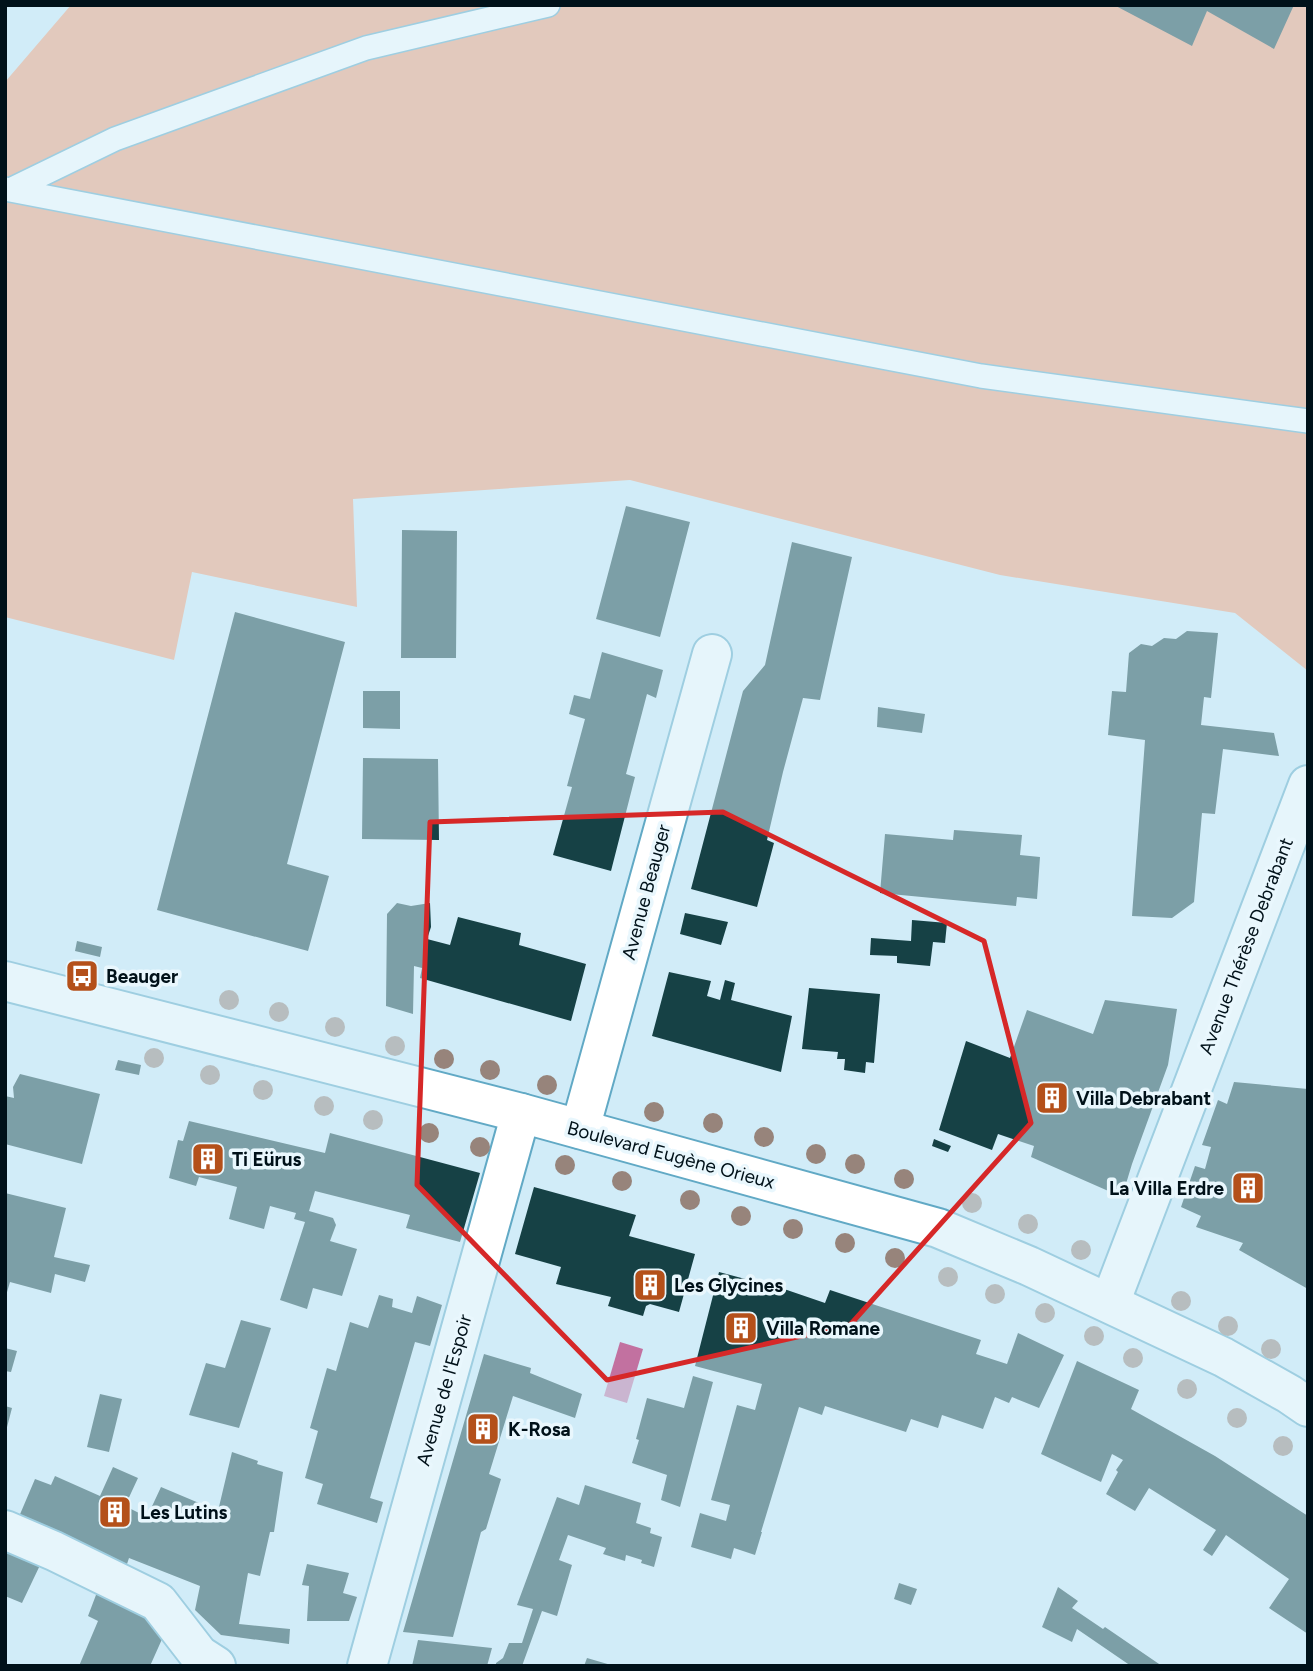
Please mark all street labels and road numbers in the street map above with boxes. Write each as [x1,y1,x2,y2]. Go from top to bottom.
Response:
street label: Avenue Beauger [617,821,675,962]
street label: Avenue Thérèse Debrabant [1194,834,1298,1058]
street label: Boulevard Eugène Orieux [565,1116,777,1194]
street label: Avenue de l'Espoir [411,1311,477,1468]

